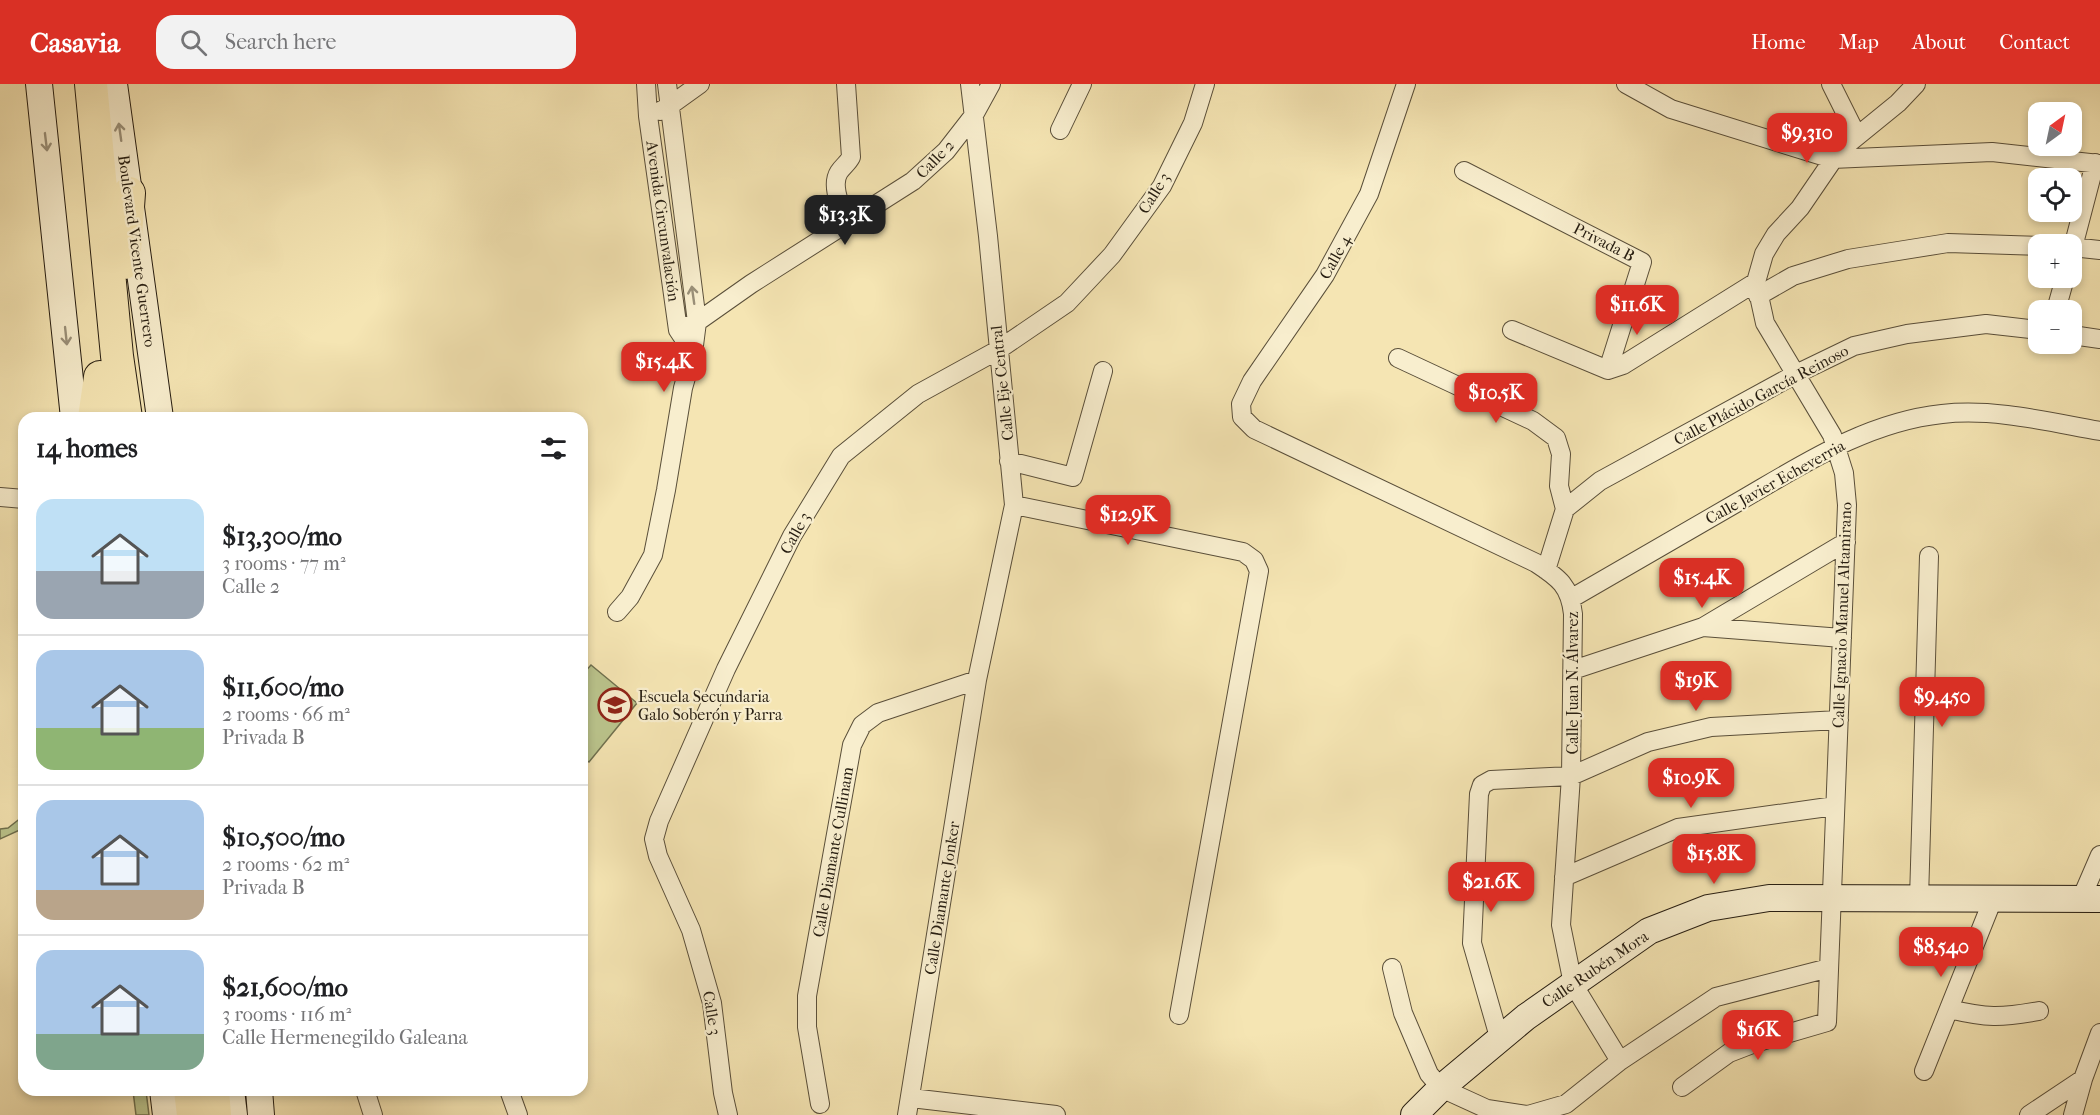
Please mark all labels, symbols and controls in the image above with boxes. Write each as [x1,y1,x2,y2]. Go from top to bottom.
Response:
search box [156,15,576,69]
text: Casavia [30,26,120,59]
icon: search [177,26,210,59]
text: Search here [225,29,336,55]
text: Home [1751,30,1806,54]
text: Map [1839,30,1879,54]
text: About [1912,30,1966,54]
text: Contact [1999,30,2070,54]
north arrow [2028,102,2082,156]
map controls [2028,102,2082,354]
pin: $9,310 [1758,113,1856,164]
text: $9,310 [1781,121,1833,144]
one-way arrow [115,122,126,142]
one-way arrow [41,132,52,152]
street label: Calle 2 [912,136,958,182]
street label: Avenida Circunvalación [642,138,684,303]
street label: Boulevard Vicente Guerrero [114,154,160,348]
button: locate [2028,168,2082,222]
street label: Calle 3 [1134,169,1174,217]
pin: $13.3K [796,195,894,246]
text: $13.3K [819,203,871,226]
street label: Privada B [1570,219,1638,265]
street label: Calle 4 [1315,231,1355,282]
button: + [2028,234,2082,288]
pin: $11.6K [1588,285,1686,336]
one-way arrow [688,286,699,305]
text: $11.6K [1610,293,1664,316]
button: − [2028,300,2082,354]
street label: Calle Eje Central [986,324,1017,441]
one-way arrow [61,326,72,346]
street label: Calle Plácido García Reinoso [1670,341,1852,449]
pin: $15.4K [615,342,713,393]
text: $15.4K [635,350,693,373]
pin: $10.5K [1447,373,1545,424]
text: $10.5K [1468,381,1524,404]
icon: filters [537,432,570,465]
text: 14 homes [36,433,138,464]
street label: Calle Javier Echeverria [1702,435,1849,528]
pin: $12.9K [1079,495,1177,546]
street label: Calle Ignacio Manuel Altamirano [1829,502,1855,728]
text: $12.9K [1099,503,1157,526]
street label: Calle 3 [776,509,814,557]
text: $13,300/mo [222,521,342,552]
icon: home [84,523,156,595]
text: 3 rooms · 77 m² [222,552,346,575]
pin: $15.4K [1653,558,1751,609]
text: $15.4K [1673,566,1731,589]
text: Calle 2 [222,575,280,598]
street label: Calle Juan N. Álvarez [1562,612,1582,754]
pin: $19K [1660,661,1732,712]
text: $19K [1674,669,1718,692]
text: $11,600/mo [222,672,344,703]
icon: home [84,674,156,746]
pin: $9,450 [1893,677,1991,728]
text: $9,450 [1913,685,1971,708]
school or university icon: Escuela Secundaria Galo Soberón y Parra [597,687,633,723]
place label: Escuela Secundaria Galo Soberón y Parra [638,687,783,724]
text: 2 rooms · 66 m² [222,703,350,726]
text: Privada B [222,726,305,749]
pin: $10.9K [1642,758,1740,809]
street label: Calle Diamante Cullinam [809,765,857,939]
text: $10.9K [1662,766,1720,789]
street label: Calle Diamante Jonker [920,820,964,976]
text: $10,500/mo [222,822,345,853]
icon: home [84,824,156,896]
pin: $15.8K [1665,834,1763,885]
text: $15.8K [1686,842,1742,865]
text: 2 rooms · 62 m² [222,853,349,876]
pin: $21.6K [1442,862,1540,913]
text: $21.6K [1462,870,1520,893]
text: Privada B [222,876,305,899]
street label: Calle Rubén Mora [1538,926,1652,1012]
pin: $8,540 [1892,927,1990,978]
text: $8,540 [1913,935,1969,958]
text: $21,600/mo [222,972,348,1003]
icon: home [84,974,156,1046]
street label: Calle 3 [699,989,725,1037]
text: 3 rooms · 116 m² [222,1003,351,1026]
pin: $16K [1722,1010,1794,1061]
text: $16K [1736,1018,1780,1041]
text: Calle Hermenegildo Galeana [222,1026,468,1049]

